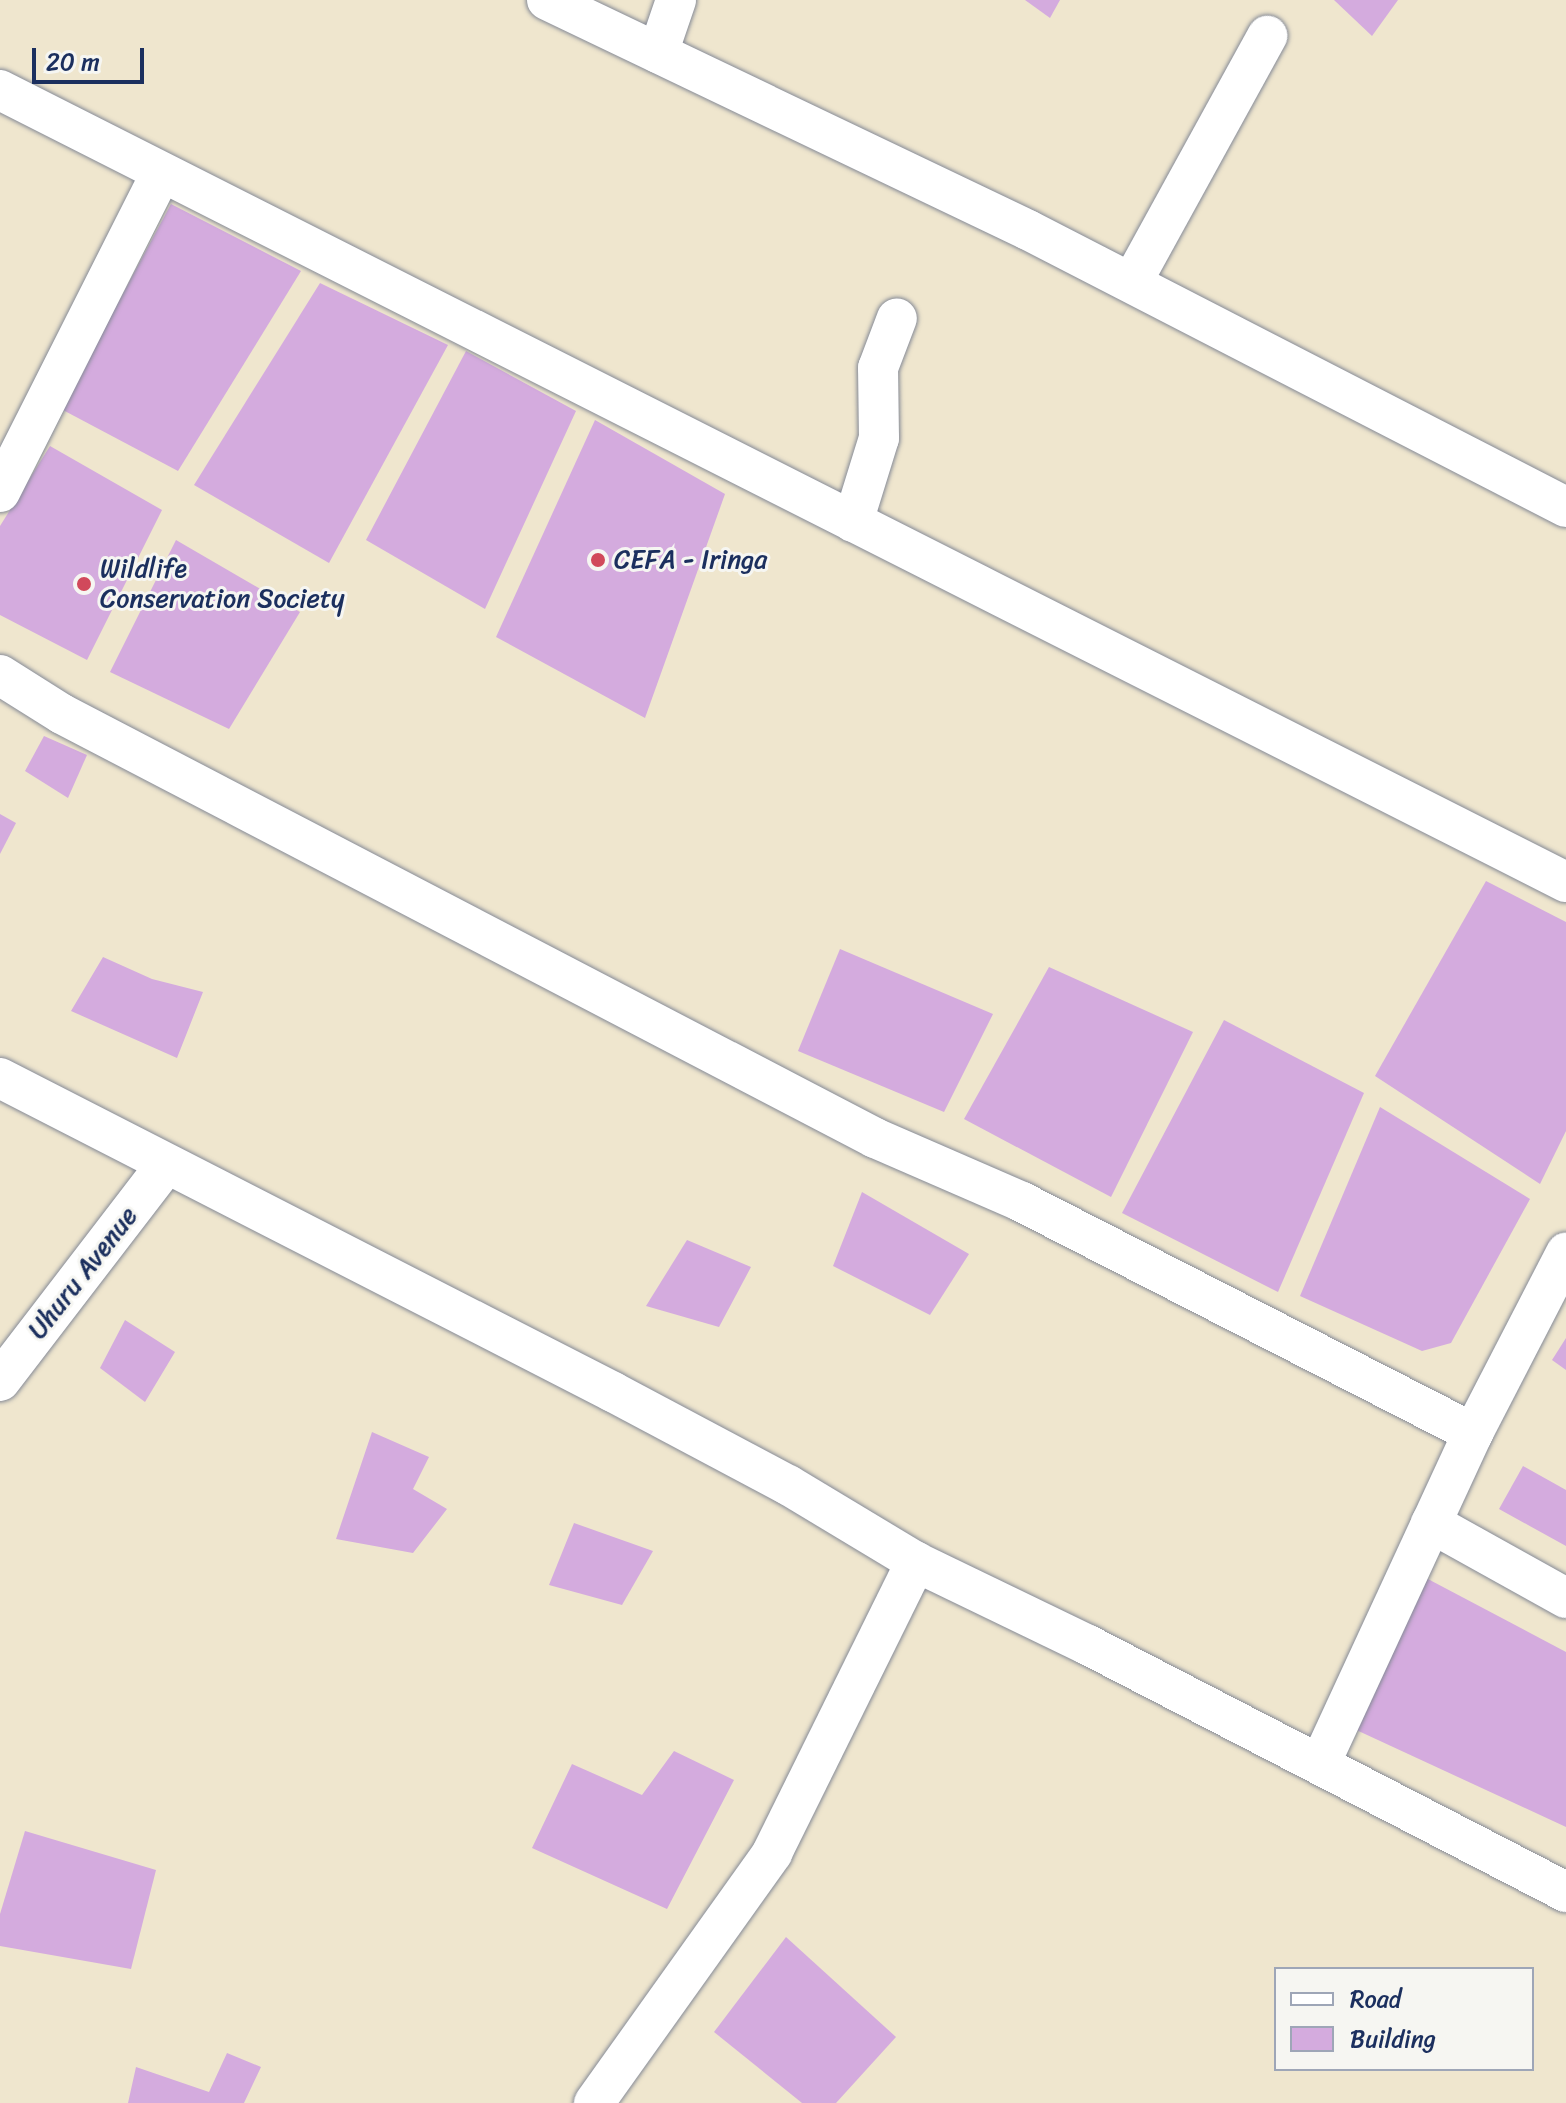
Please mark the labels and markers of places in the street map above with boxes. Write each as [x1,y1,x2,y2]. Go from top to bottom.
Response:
place label: CEFA - Iringa [614,544,770,576]
marker: CEFA - Iringa [589,551,607,569]
place label: Wildlife Conservation Society [100,553,344,614]
marker: Wildlife Conservation Society [75,575,93,593]

